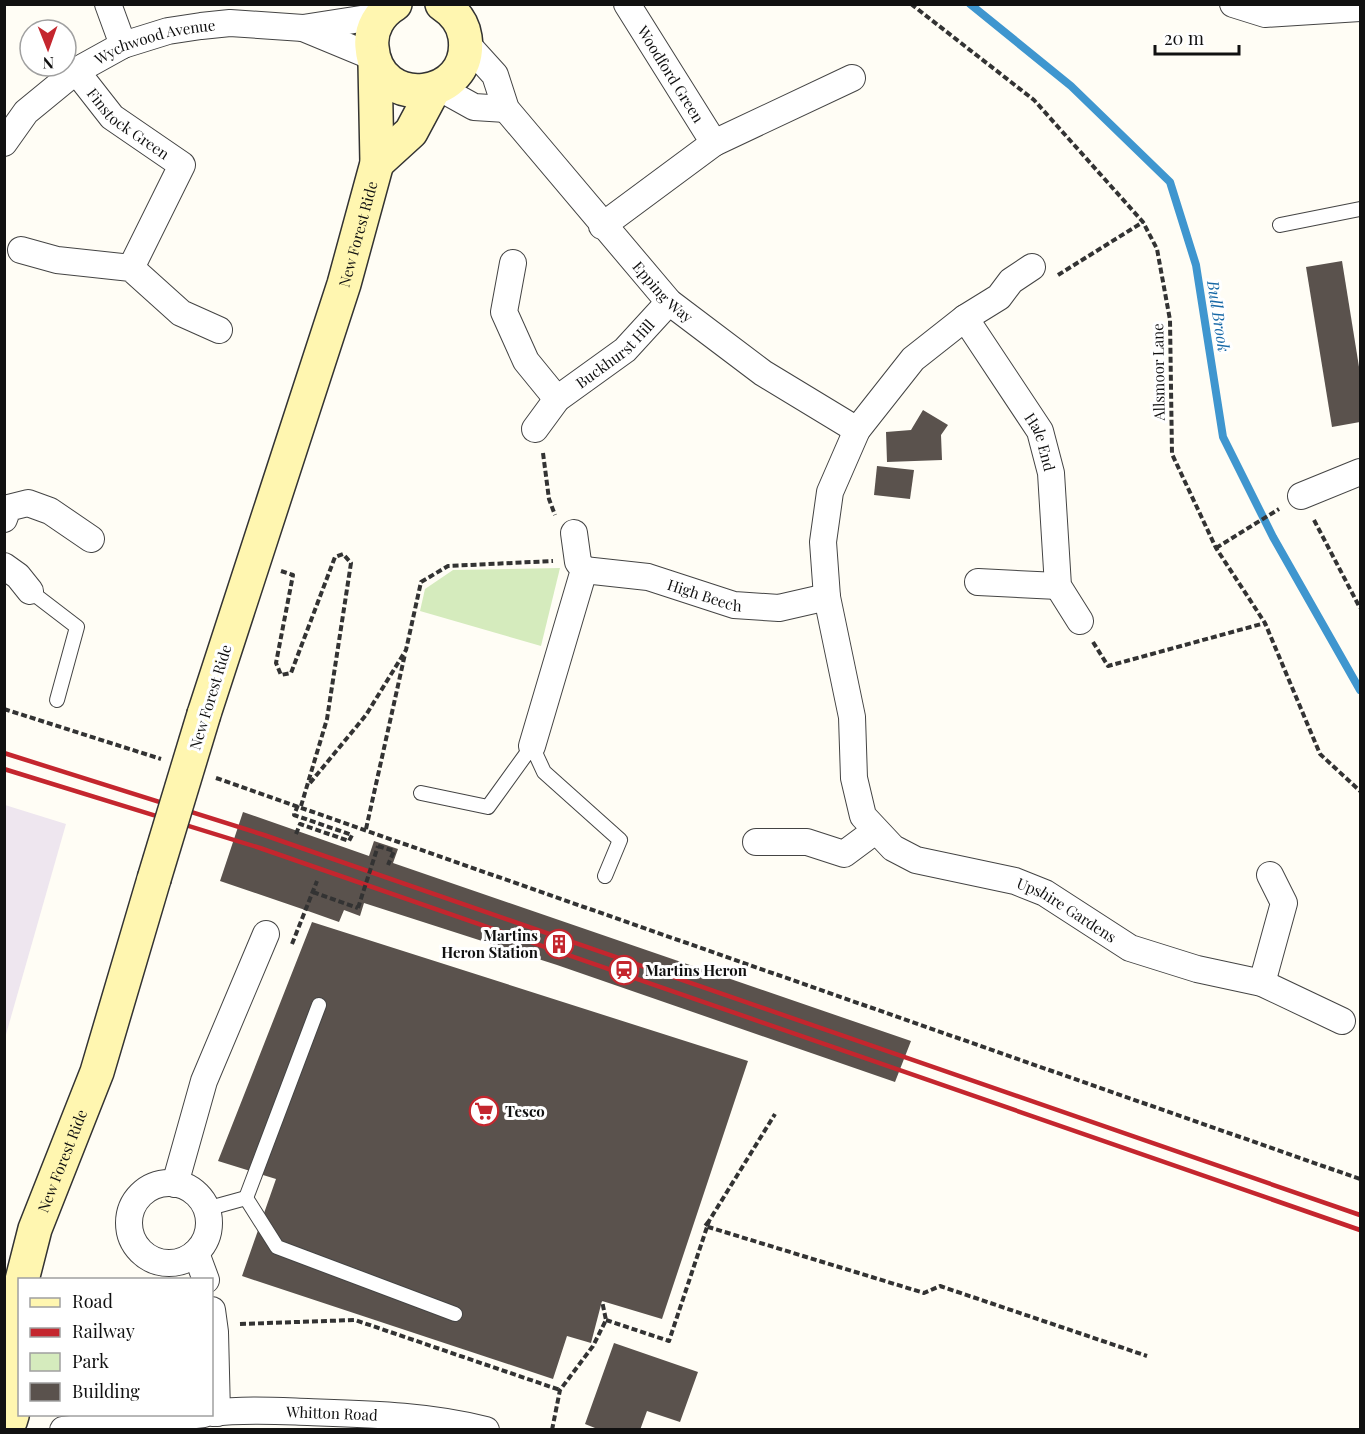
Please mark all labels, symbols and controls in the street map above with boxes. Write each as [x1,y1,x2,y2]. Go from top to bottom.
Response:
street label: Wychwood Avenue [90,15,216,69]
north arrow [18,18,78,78]
scale bar [1155,18,1239,56]
street label: Woodford Green [633,21,709,126]
text: 20 m [1164,26,1204,50]
text: N [42,53,54,74]
street label: Finstock Green [83,84,174,164]
street label: New Forest Ride [334,179,382,289]
street label: Epping Way [629,257,698,327]
water label: Bull Brook [1203,278,1235,353]
street label: Buckhurst Hill [572,315,658,392]
street label: Allsmoor Lane [1147,323,1169,422]
street label: Hale End [1021,409,1060,473]
street label: High Beech [665,574,742,615]
street label: New Forest Ride [184,642,236,752]
street label: Upshire Gardens [1014,873,1120,947]
place label: Martins Heron Station [441,925,539,962]
building icon: Martins Heron Station [543,928,575,960]
station icon: Martins Heron [608,954,640,986]
place label: Martins Heron [645,960,748,980]
supermarket icon: Tesco [468,1095,500,1127]
place label: Tesco [505,1101,545,1121]
street label: New Forest Ride [33,1106,91,1215]
legend [18,1278,213,1416]
text: Road [72,1289,113,1313]
text: Railway [72,1319,135,1343]
text: Park [72,1349,109,1373]
text: Building [72,1379,140,1403]
street label: Whitton Road [285,1401,379,1425]

